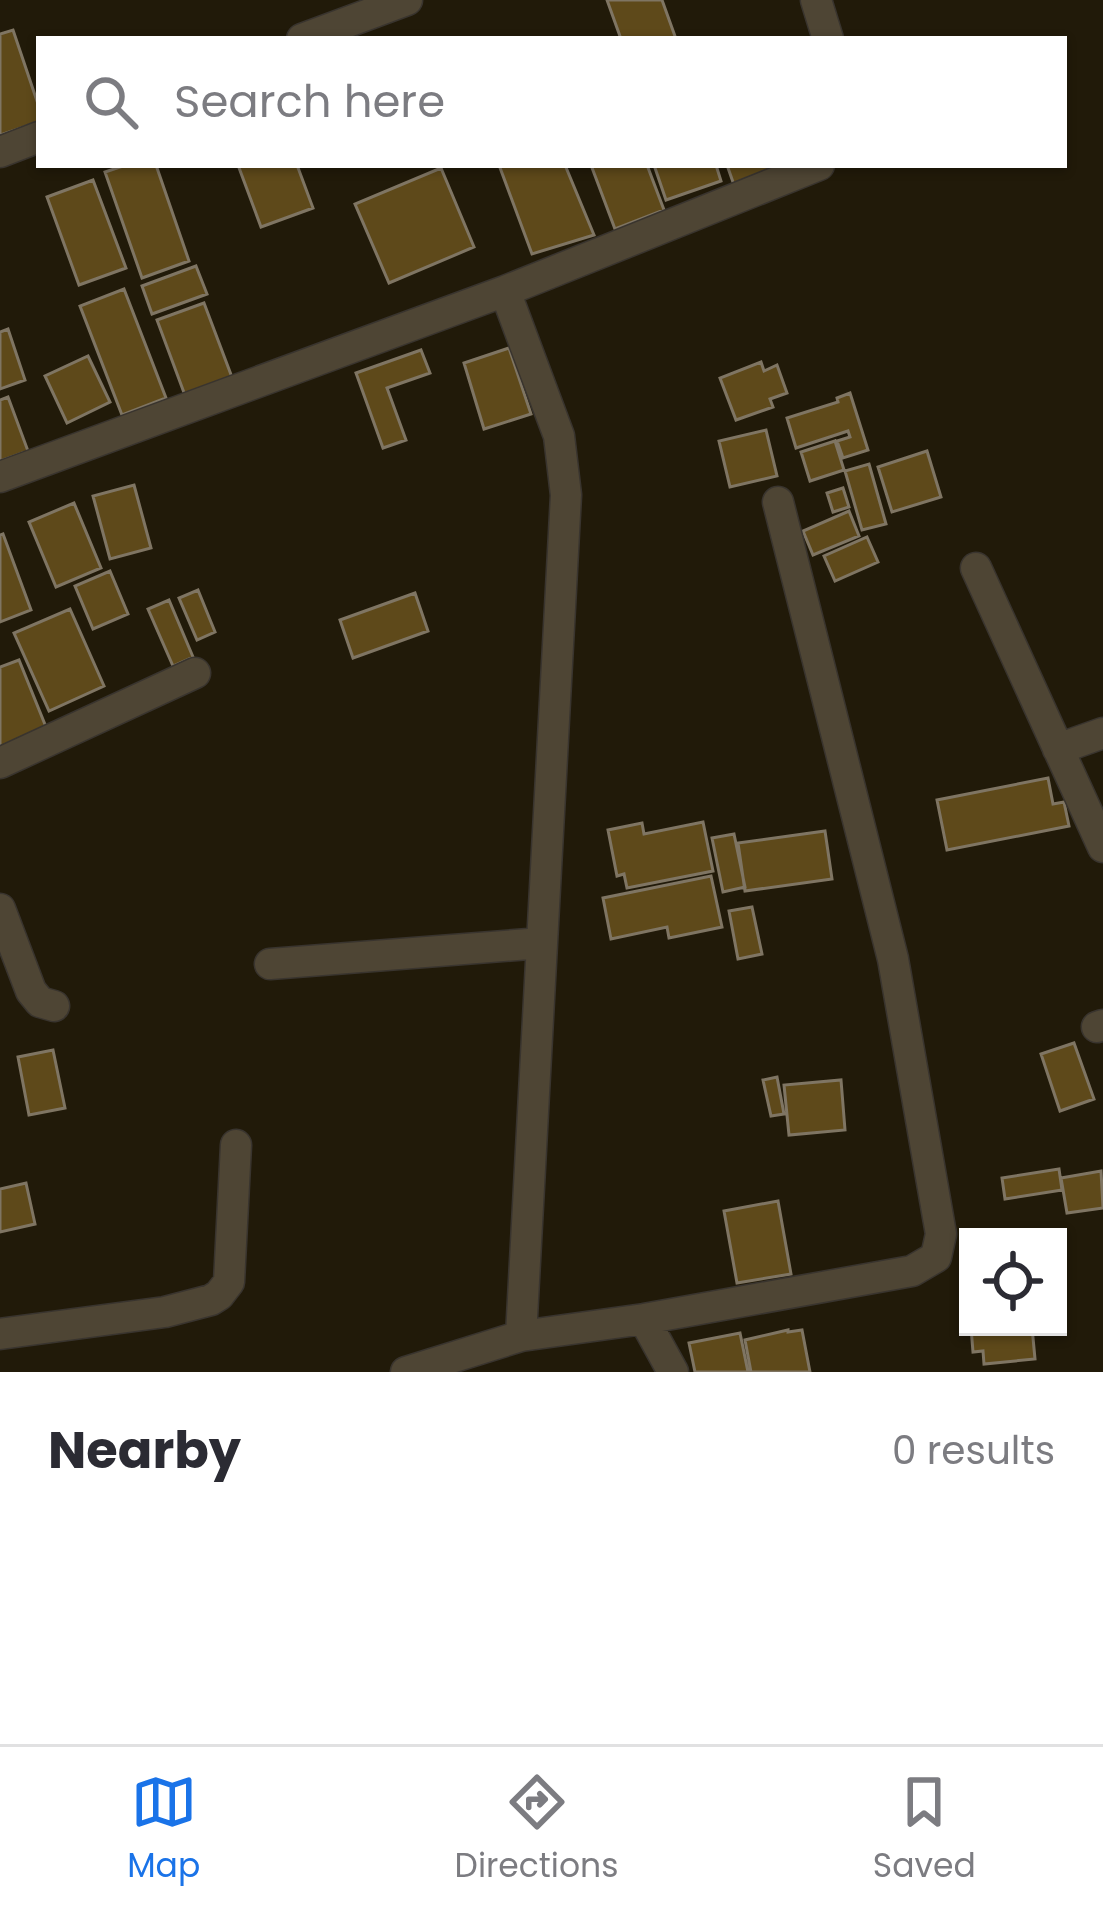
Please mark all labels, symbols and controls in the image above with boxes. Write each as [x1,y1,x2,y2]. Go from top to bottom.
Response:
search box [36,36,1067,168]
icon: search [78,69,144,135]
text: Search here [174,70,445,133]
map controls [959,1228,1067,1336]
button: locate [959,1228,1067,1336]
text: Nearby [48,1414,241,1486]
text: 0 results [892,1423,1055,1478]
tab: Map [127,1769,200,1891]
tab: Directions [455,1769,618,1891]
tab: Saved [873,1769,976,1891]

